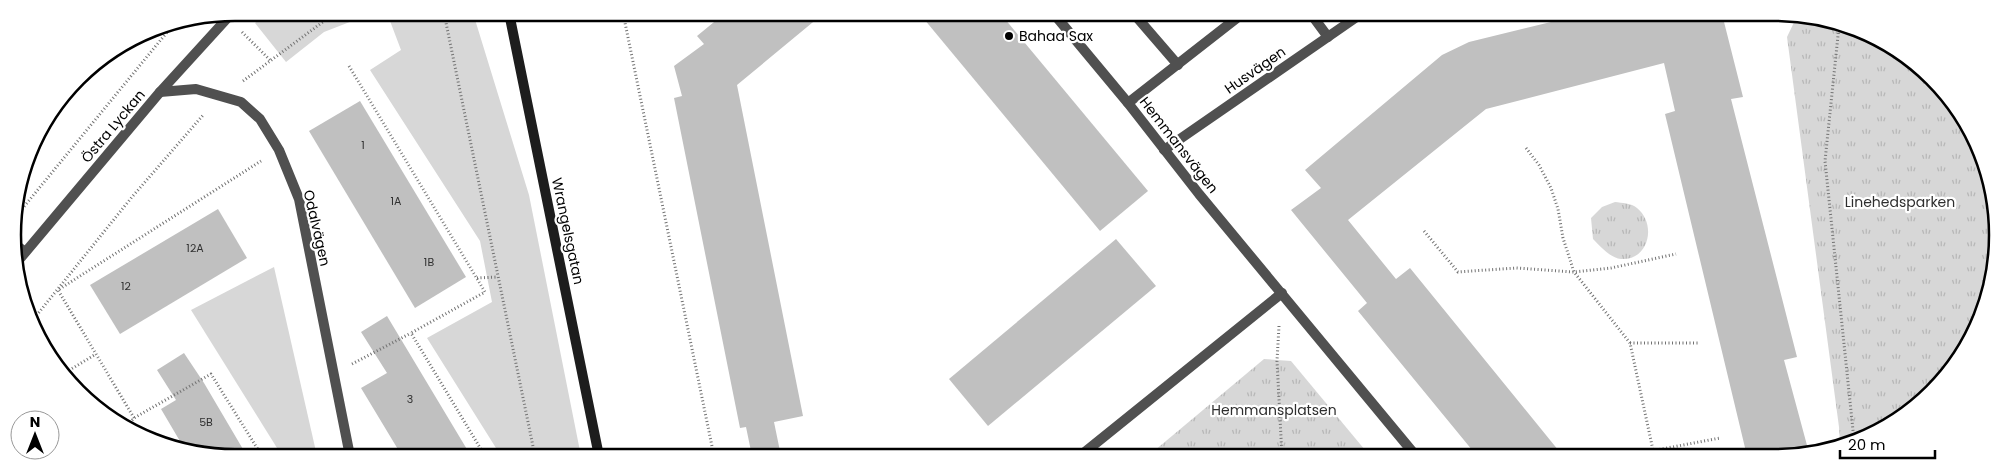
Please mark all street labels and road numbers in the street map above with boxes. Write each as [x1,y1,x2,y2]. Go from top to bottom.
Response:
street label: Husvägen [1220,42,1290,98]
street label: Östra Lyckan [76,85,150,167]
street label: Hemmansvägen [1135,93,1223,197]
street label: Wrangelsgatan [547,176,589,286]
street label: Odalvägen [299,188,335,268]

